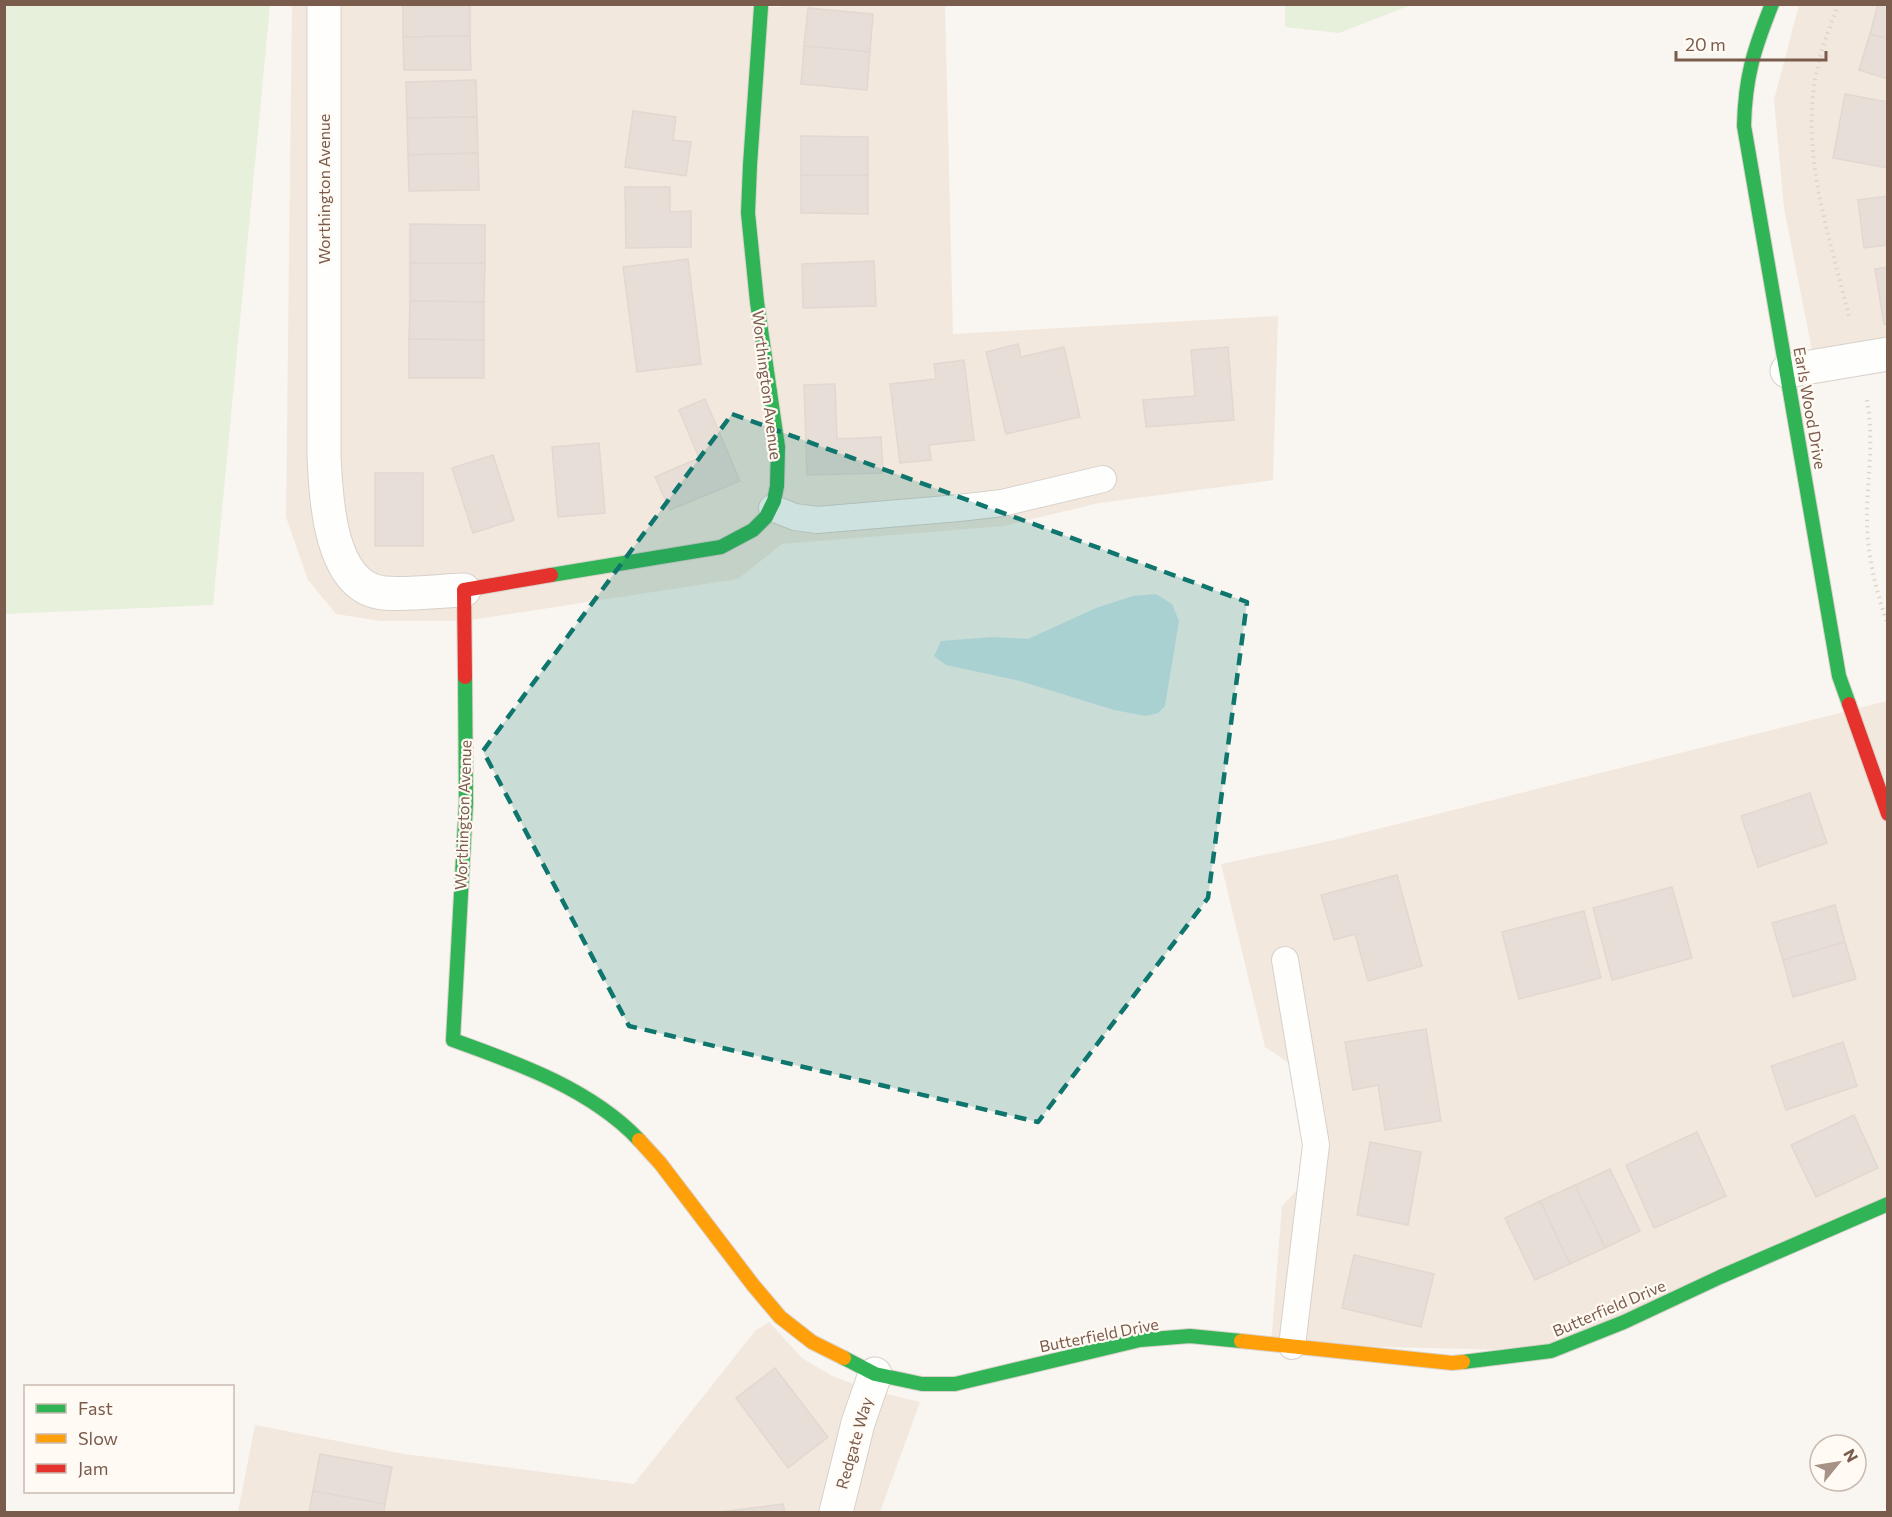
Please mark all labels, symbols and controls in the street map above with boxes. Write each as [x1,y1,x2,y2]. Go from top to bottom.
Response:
scale bar [1676,24,1826,62]
text: 20 m [1685,33,1726,55]
street label: Worthington Avenue [314,114,333,264]
street label: Worthington Avenue [749,309,786,461]
street label: Earls Wood Drive [1790,345,1831,471]
street label: Worthington Avenue [450,739,475,890]
street label: Butterfield Drive [1549,1275,1668,1340]
street label: Butterfield Drive [1038,1314,1160,1355]
legend [24,1385,234,1493]
street label: Redgate Way [831,1395,876,1491]
text: Fast [78,1397,113,1419]
text: Slow [78,1427,118,1449]
north arrow [1808,1433,1868,1493]
text: N [1840,1445,1863,1465]
text: Jam [78,1457,108,1479]

